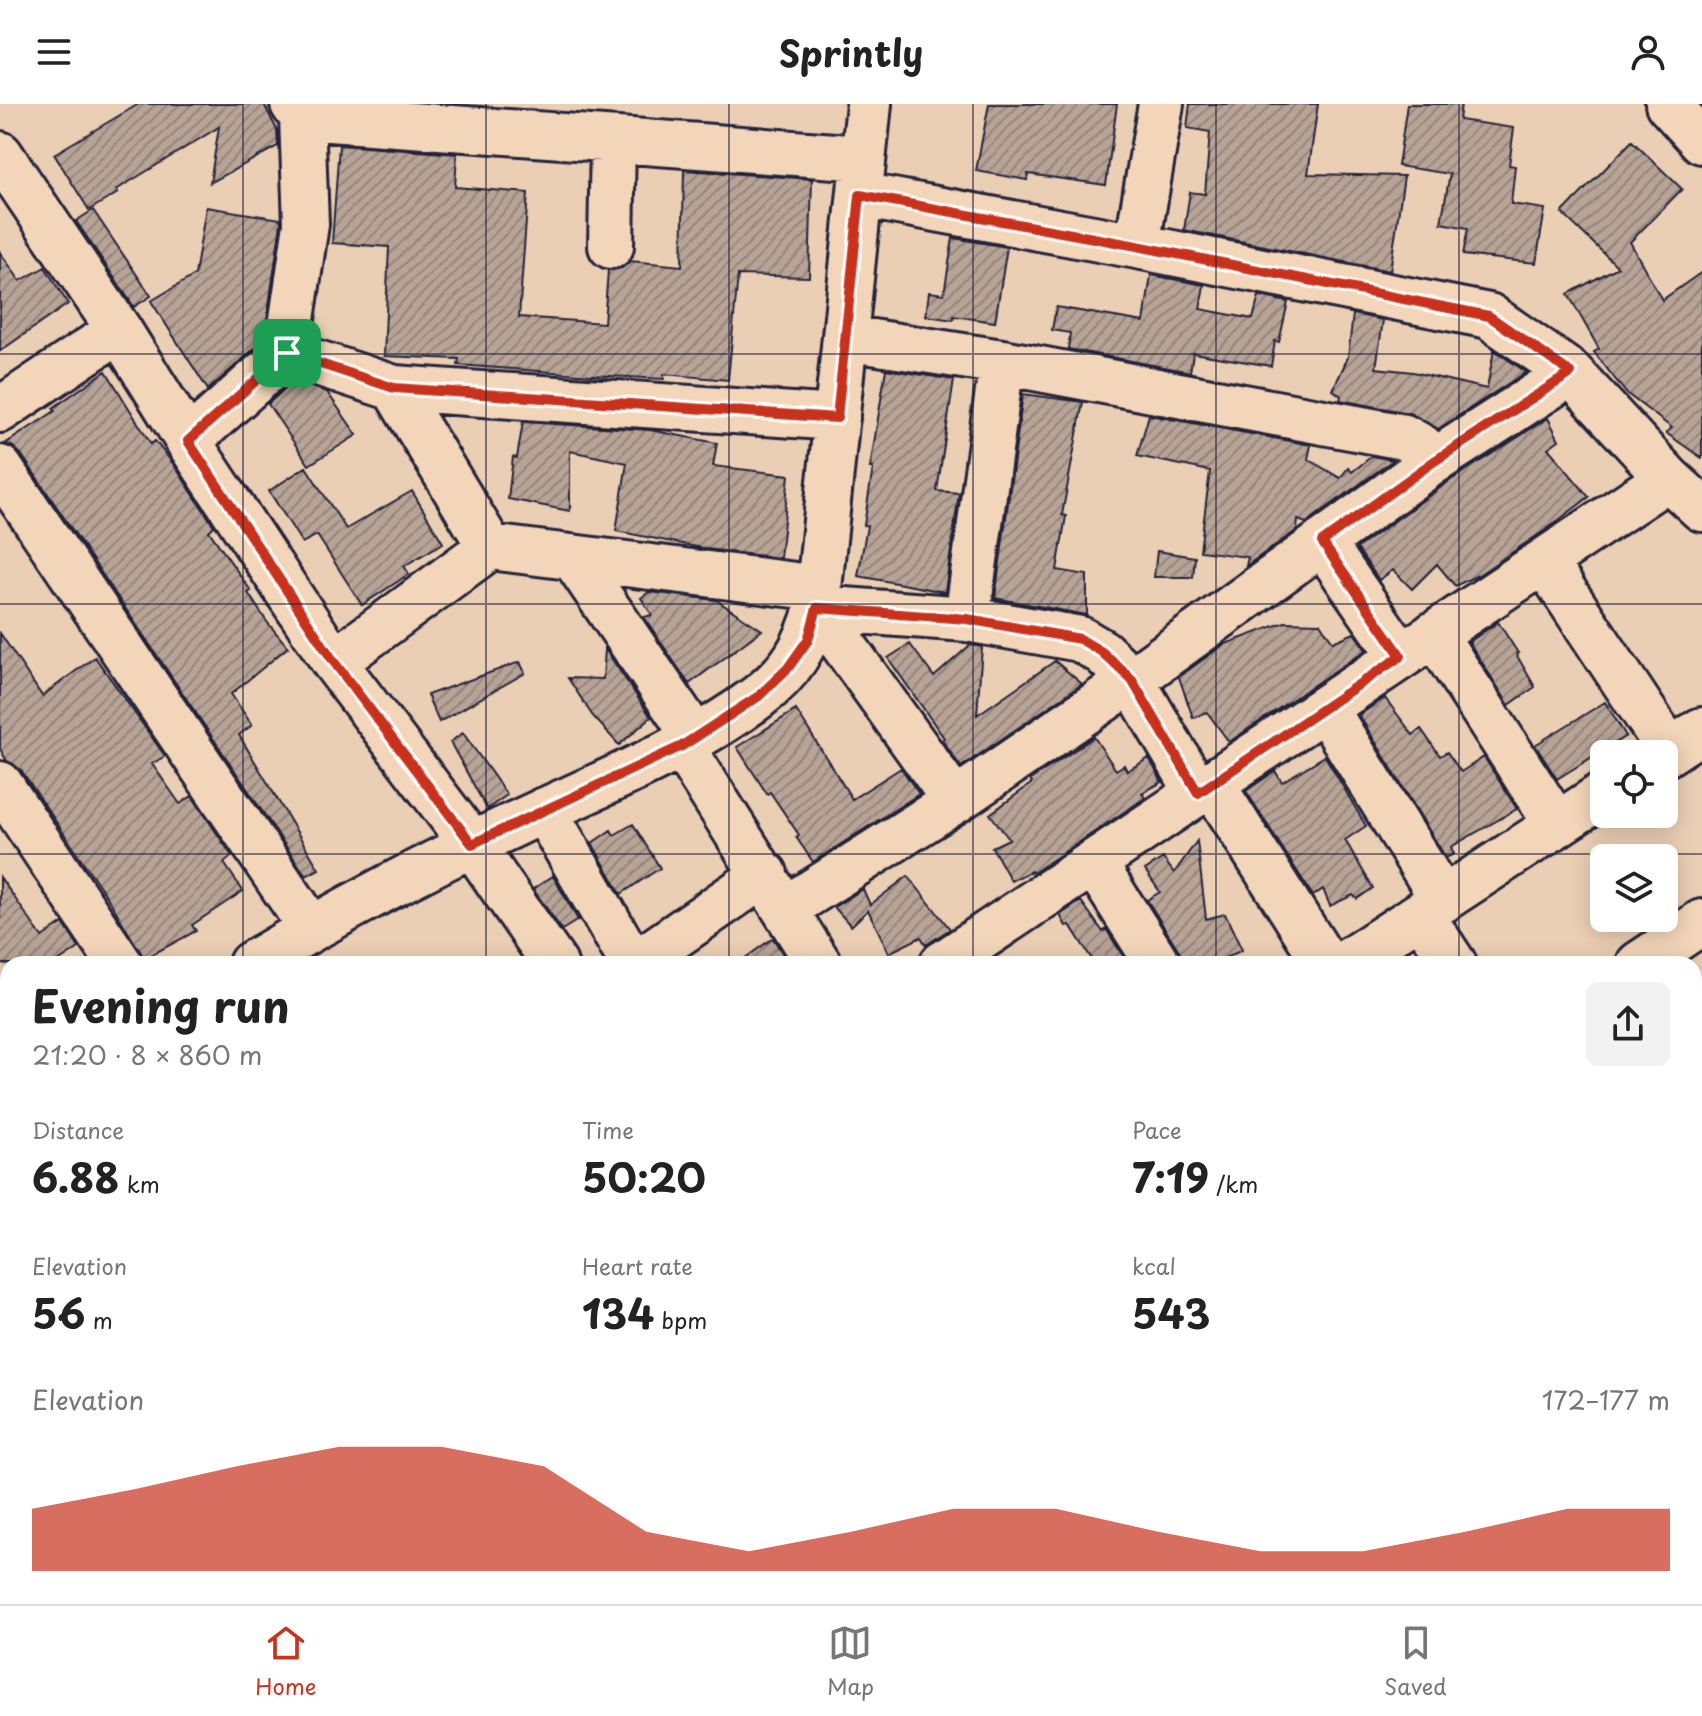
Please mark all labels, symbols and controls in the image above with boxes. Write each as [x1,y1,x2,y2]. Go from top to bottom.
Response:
text: Sprintly [779,25,923,79]
icon: menu [32,30,76,74]
icon: person [1626,30,1670,74]
pin [253,319,321,387]
icon: arrive [265,331,309,375]
map controls [1590,740,1678,932]
button: locate [1590,740,1678,828]
button: layers [1590,844,1678,932]
text: Evening run [32,972,290,1038]
button: share [1586,982,1670,1066]
text: 21:20 · 8 × 860 m [32,1035,263,1074]
text: Distance [32,1113,124,1146]
text: Time [582,1113,634,1146]
text: Pace [1132,1113,1182,1146]
text: 6.88 [32,1146,119,1207]
text: 50:20 [582,1146,706,1207]
text: 7:19 [1132,1146,1209,1207]
text: km [119,1167,160,1200]
text: /km [1209,1167,1258,1200]
text: Elevation [32,1249,127,1282]
text: Heart rate [582,1249,693,1282]
text: kcal [1132,1249,1176,1282]
text: 56 [32,1282,86,1343]
text: 134 [582,1282,654,1343]
text: 543 [1132,1282,1210,1343]
text: m [86,1303,113,1336]
text: bpm [654,1303,707,1336]
text: Elevation [32,1380,144,1419]
text: 172–177 m [1542,1380,1670,1419]
tab: Home [255,1621,316,1702]
tab: Map [827,1621,874,1702]
tab: Saved [1384,1621,1447,1702]

